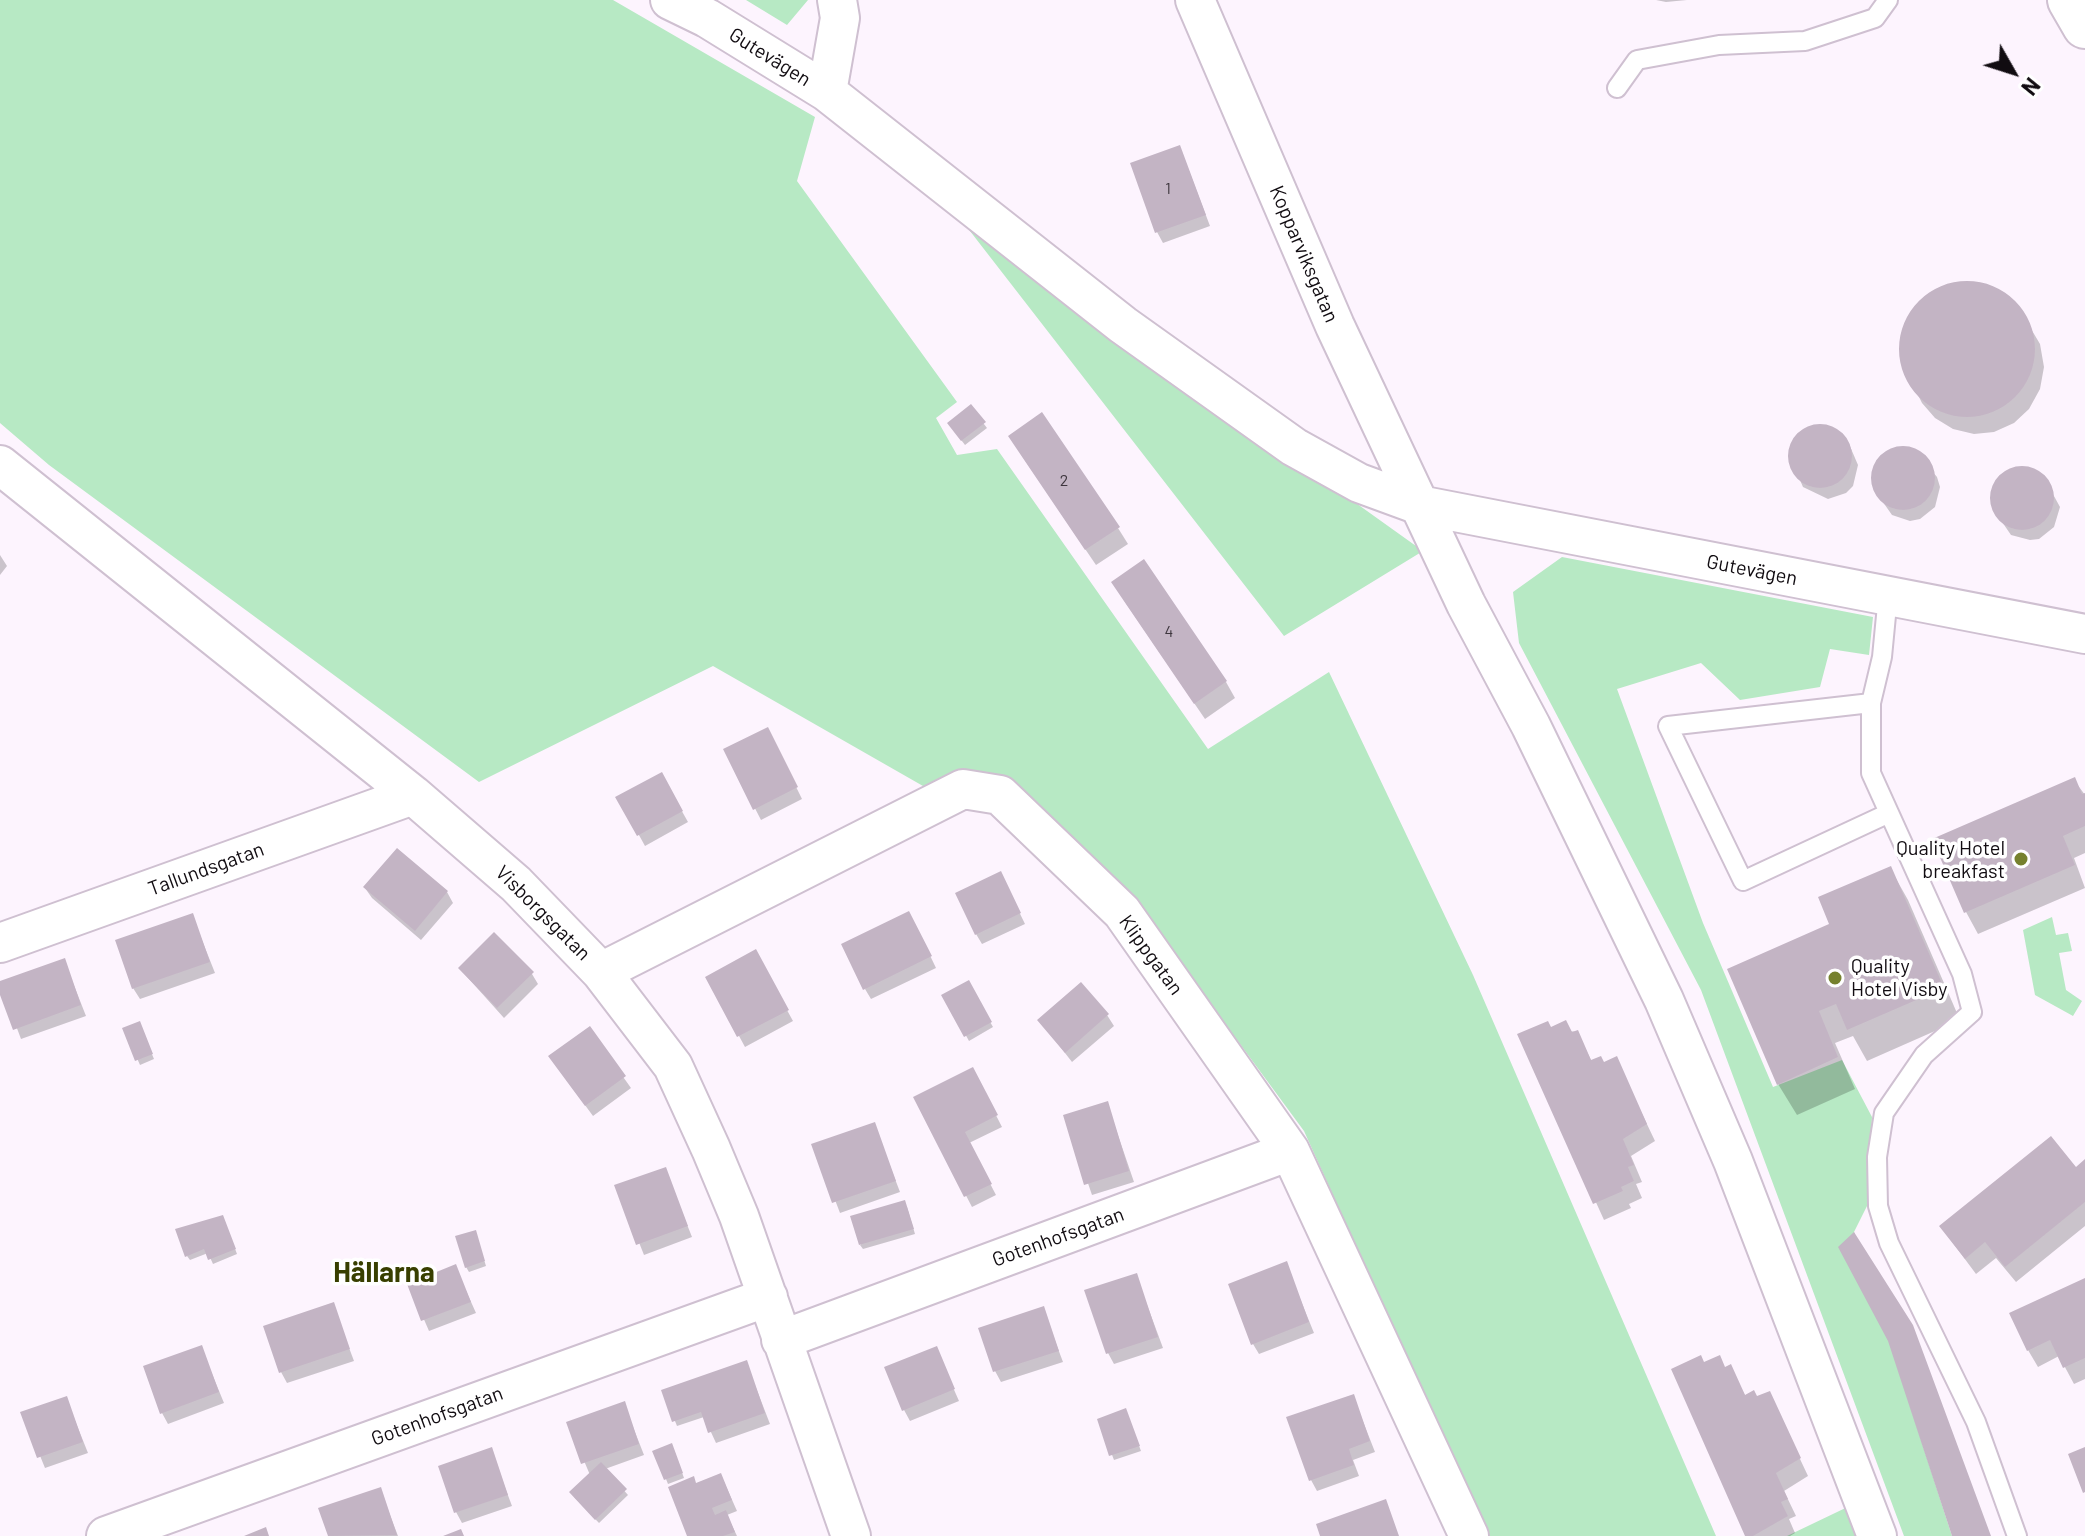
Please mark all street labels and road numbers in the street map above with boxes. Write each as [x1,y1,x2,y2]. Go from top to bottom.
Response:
street label: Gutevägen [725,22,815,92]
street label: Kopparviksgatan [1264,182,1344,326]
street label: Gutevägen [1705,549,1799,591]
street label: Tallundsgatan [145,837,267,901]
street label: Visborgsgatan [490,860,596,966]
street label: Klippgatan [1114,910,1188,1000]
street label: Gotenhofsgatan [989,1202,1127,1272]
street label: Gotenhofsgatan [368,1381,506,1451]

